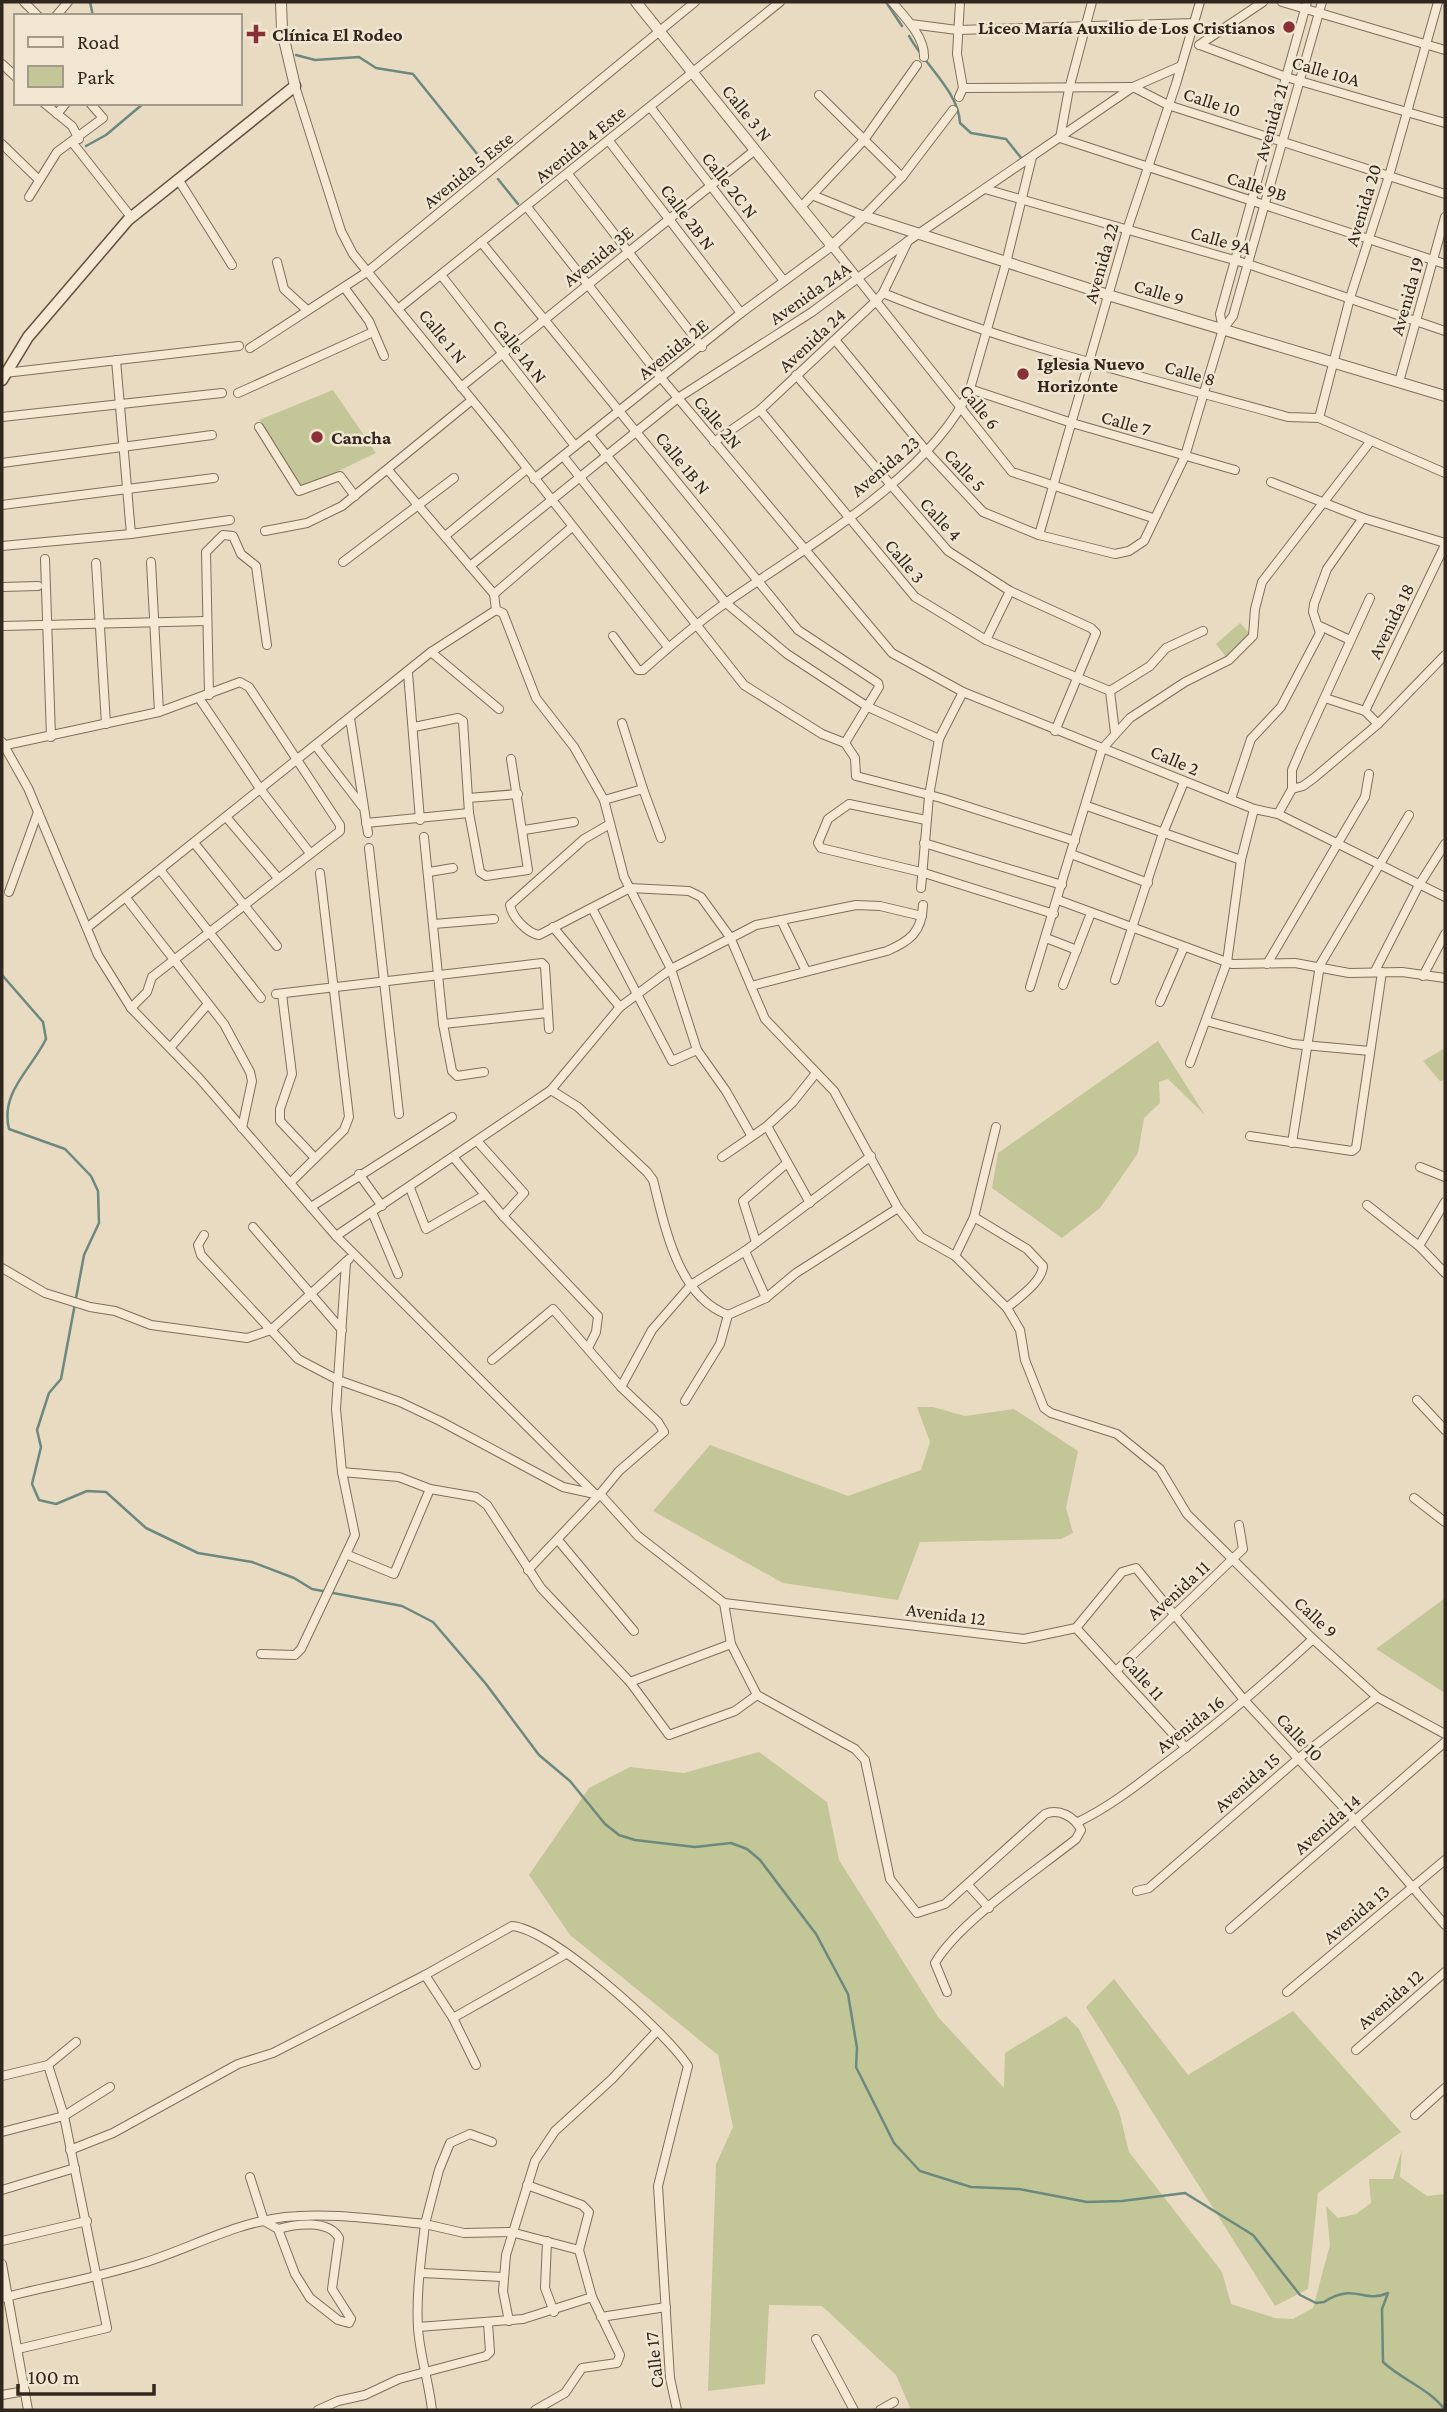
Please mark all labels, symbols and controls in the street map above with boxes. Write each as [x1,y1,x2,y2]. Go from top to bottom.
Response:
legend [14,14,242,105]
place label: Liceo María Auxilio de Los Cristianos [978,17,1275,38]
marker: Liceo María Auxilio de Los Cristianos [1281,19,1297,35]
marker: Clínica El Rodeo [246,24,266,44]
place label: Clínica El Rodeo [272,24,403,45]
text: Road [77,30,120,54]
street label: Calle 10A [1290,51,1363,91]
text: Park [77,65,114,89]
street label: Calle 3 N [718,80,776,146]
street label: Avenida 21 [1250,81,1292,163]
street label: Calle 10 [1181,83,1243,121]
street label: Avenida 4 Este [530,101,630,187]
street label: Avenida 5 Este [419,127,517,213]
street label: Calle 2C N [698,148,762,222]
street label: Avenida 20 [1341,161,1385,249]
street label: Calle 9B [1224,166,1290,206]
street label: Calle 2B N [656,180,720,254]
street label: Avenida 22 [1079,220,1123,306]
street label: Avenida 3E [559,221,637,291]
street label: Calle 9A [1188,221,1254,259]
street label: Avenida 19 [1386,254,1428,338]
street label: Avenida 24A [765,257,855,329]
street label: Calle 9 [1131,274,1187,310]
street label: Calle 1 N [415,304,471,368]
street label: Avenida 24 [774,304,850,376]
street label: Avenida 2E [634,314,712,384]
street label: Calle 1A N [489,315,551,387]
place label: Iglesia Nuevo Horizonte [1037,353,1145,396]
street label: Calle 8 [1162,356,1218,390]
marker: Iglesia Nuevo Horizonte [1015,366,1031,382]
street label: Calle 6 [956,380,1004,434]
street label: Calle 2N [690,391,746,453]
street label: Calle 7 [1099,406,1153,440]
place label: Cancha [331,427,392,448]
street label: Calle 1B N [651,427,715,499]
marker: Cancha [309,429,325,445]
street label: Avenida 23 [846,431,924,501]
street label: Calle 5 [940,444,990,496]
street label: Calle 4 [916,493,966,545]
street label: Calle 3 [881,535,929,587]
street label: Avenida 18 [1364,580,1418,662]
street label: Calle 2 [1147,740,1203,780]
street label: Avenida 11 [1143,1556,1213,1624]
street label: Calle 9 [1290,1592,1342,1642]
street label: Avenida 12 [905,1599,987,1629]
street label: Calle 11 [1117,1650,1169,1704]
street label: Avenida 16 [1152,1691,1228,1757]
street label: Calle 10 [1272,1708,1328,1766]
street label: Avenida 15 [1210,1748,1284,1816]
street label: Avenida 14 [1290,1790,1364,1858]
street label: Avenida 13 [1319,1880,1393,1948]
street label: Avenida 12 [1353,1965,1427,2033]
street label: Calle 17 [641,2330,667,2389]
scale bar [18,2352,154,2396]
text: 100 m [28,2365,80,2389]

